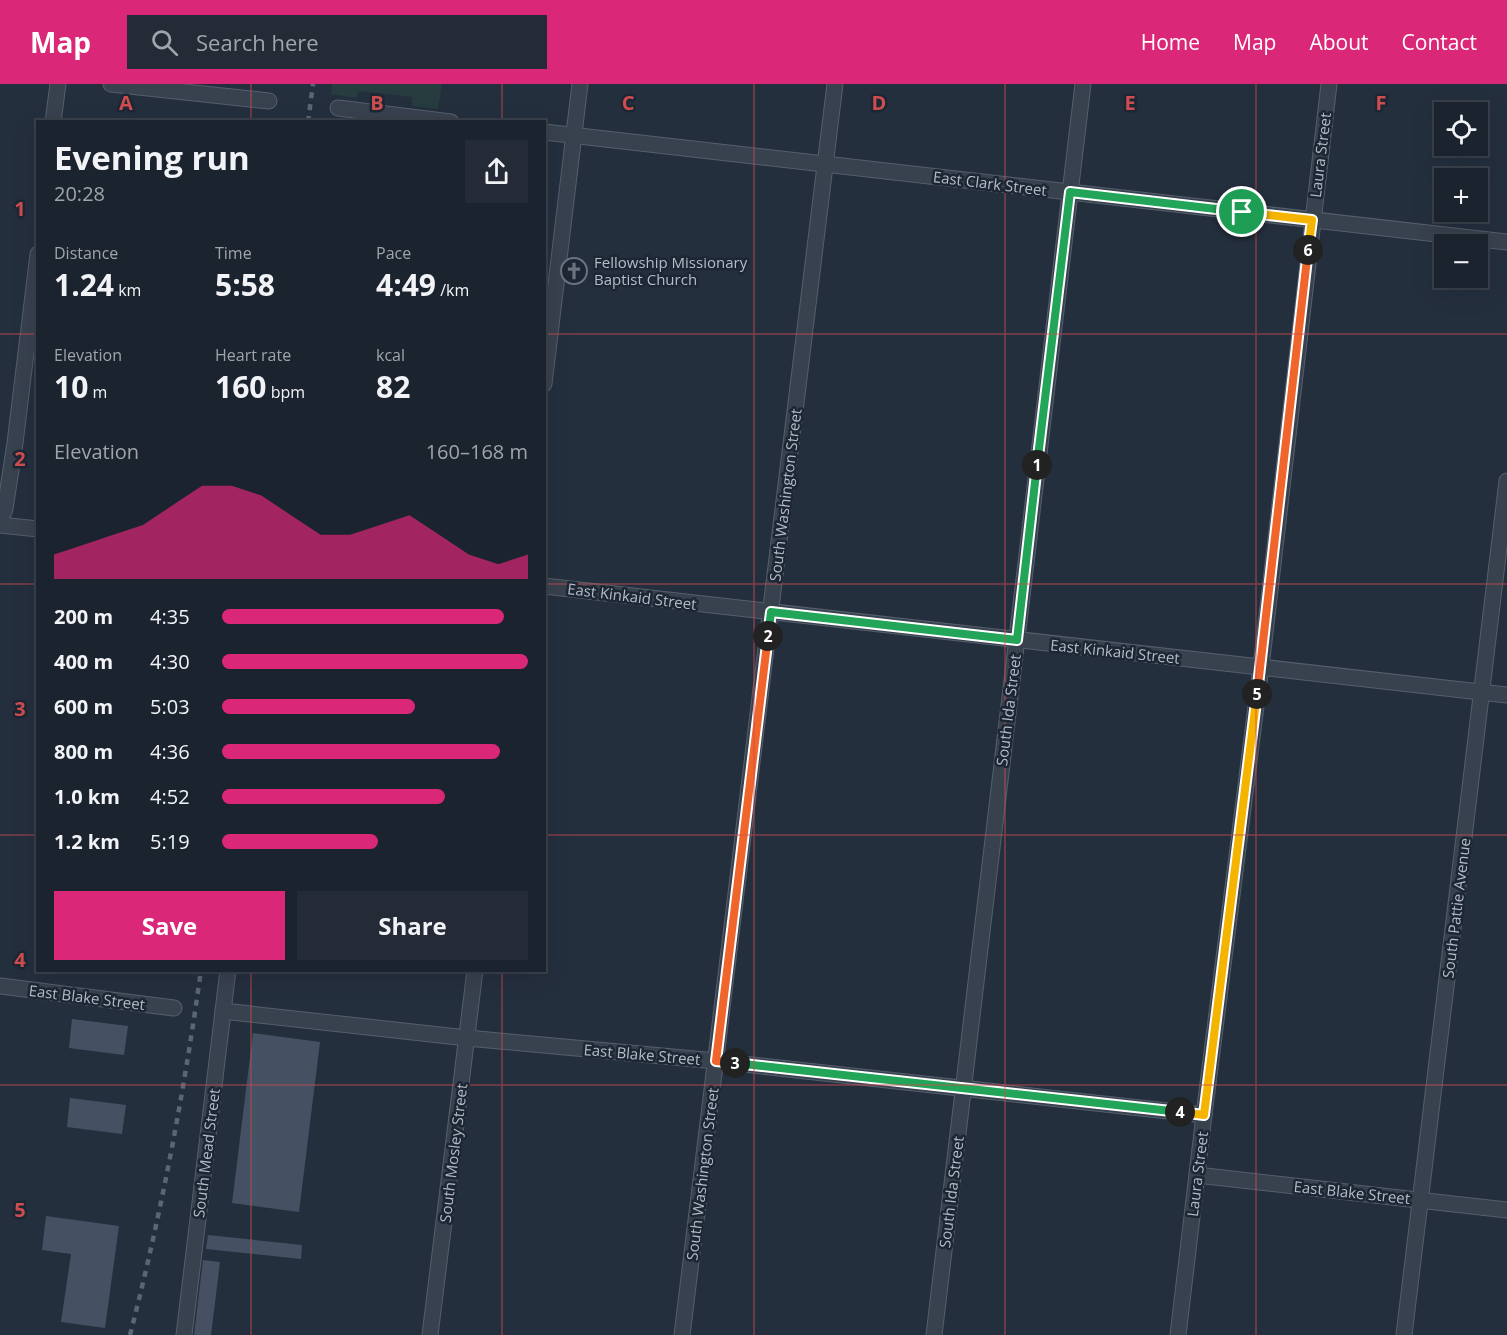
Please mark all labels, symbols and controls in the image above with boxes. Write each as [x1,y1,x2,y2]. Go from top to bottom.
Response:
search box [127,15,547,69]
text: Map [30,23,91,61]
icon: search [148,26,181,59]
text: Search here [196,27,319,57]
text: Home [1141,28,1200,56]
text: Map [1233,28,1276,56]
text: About [1309,28,1369,56]
text: Contact [1402,28,1477,56]
text: A [119,89,133,116]
text: B [370,89,384,116]
text: C [622,89,635,116]
text: D [872,89,886,116]
text: E [1124,89,1136,116]
text: F [1376,89,1386,116]
map controls [1434,102,1488,288]
button: locate [1434,102,1488,156]
street label: Laura Street [1305,111,1335,199]
text: Evening run [54,135,250,180]
button: share [465,140,528,203]
street label: East Clark Street [932,166,1048,200]
button: + [1434,168,1488,222]
text: 20:28 [54,180,105,207]
pin [1216,186,1267,237]
text: 1 [14,195,26,222]
icon: arrive [1225,195,1258,228]
button: − [1434,234,1488,288]
pin: 6 [1293,235,1323,265]
text: 6 [1303,239,1313,261]
text: Distance [54,242,118,264]
text: Time [215,242,252,264]
text: Pace [376,242,411,264]
place label: Fellowship Missionary Baptist Church [594,252,748,289]
church icon: Fellowship Missionary Baptist Church [559,256,589,286]
text: 1.24 [54,264,114,305]
text: 5:58 [215,264,275,305]
text: 4:49 [376,264,436,305]
text: km [114,279,141,301]
text: /km [436,279,469,301]
text: Elevation [54,344,122,366]
text: Heart rate [215,344,291,366]
text: kcal [376,344,405,366]
text: 10 [54,366,88,407]
text: 160 [215,366,266,407]
text: 82 [376,366,410,407]
text: m [88,381,107,403]
text: bpm [266,381,305,403]
street label: South Washington Street [764,407,806,583]
text: Elevation [54,438,139,465]
text: 160–168 m [426,438,528,465]
text: 2 [14,445,26,472]
pin: 1 [1022,450,1052,480]
text: 1 [1032,454,1042,476]
street label: East Kinkaid Street [566,578,698,614]
text: 200 m [54,603,113,630]
text: 4:35 [150,603,190,630]
pin: 2 [753,621,783,651]
text: 2 [763,625,773,647]
street label: East Kinkaid Street [1049,634,1181,668]
text: 400 m [54,648,113,675]
text: 4:30 [150,648,190,675]
street label: South Ida Street [991,653,1025,767]
pin: 5 [1242,679,1272,709]
text: 5 [1252,683,1262,705]
text: 600 m [54,693,113,720]
text: 5:03 [150,693,190,720]
text: 3 [14,695,26,722]
text: 800 m [54,738,113,765]
text: 4:36 [150,738,190,765]
text: 1.0 km [54,783,120,810]
text: 4:52 [150,783,190,810]
text: 1.2 km [54,828,120,855]
text: 5:19 [150,828,190,855]
street label: South Pattie Avenue [1437,837,1475,979]
button: Save [54,891,285,960]
button: Share [297,891,528,960]
text: 4 [14,946,26,973]
street label: East Blake Street [28,980,146,1014]
street label: East Blake Street [583,1039,701,1069]
pin: 3 [720,1048,750,1078]
text: 3 [730,1052,740,1074]
street label: South Mosley Street [435,1082,471,1224]
street label: South Washington Street [681,1086,723,1262]
street label: South Mead Street [188,1087,224,1219]
pin: 4 [1165,1097,1195,1127]
text: 4 [1175,1101,1185,1123]
street label: Laura Street [1182,1130,1212,1218]
street label: South Ida Street [934,1135,968,1249]
street label: East Blake Street [1293,1176,1411,1208]
text: 5 [14,1196,26,1223]

